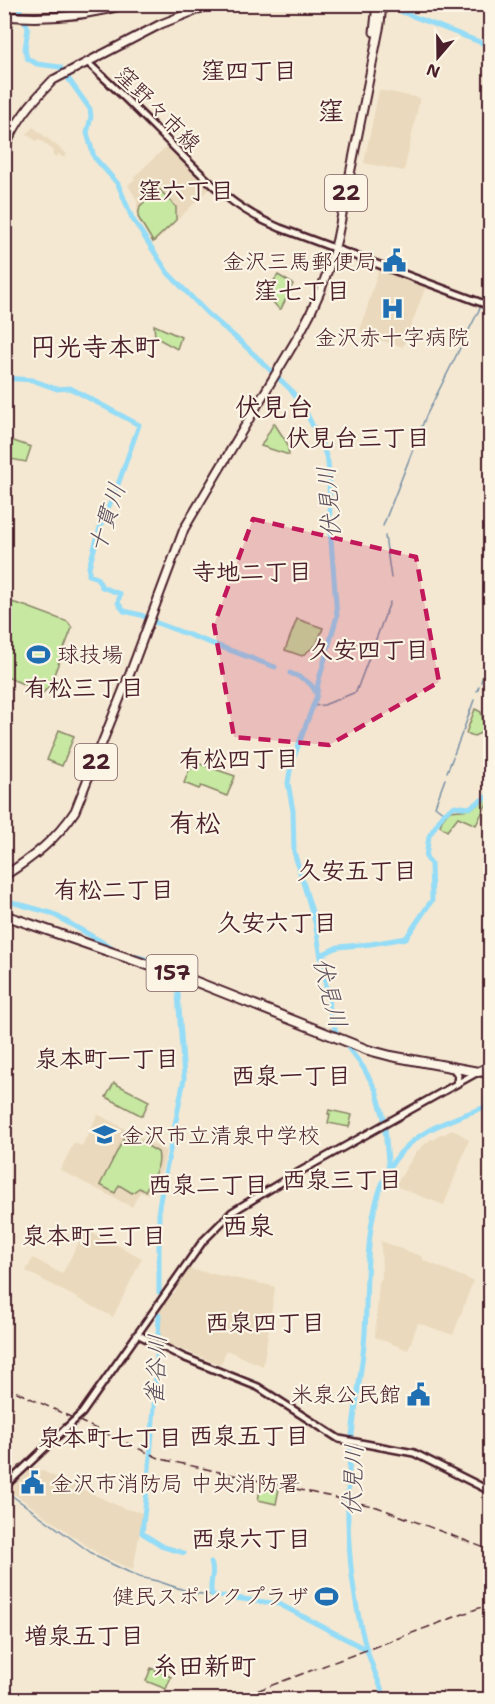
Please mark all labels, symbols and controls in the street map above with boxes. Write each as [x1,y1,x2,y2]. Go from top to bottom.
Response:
north arrow [408,27,468,87]
district label: 窪四丁目 [201,55,297,87]
text: N [423,59,443,83]
street label: 窪野々市線 [109,60,207,158]
district label: 窪 [318,93,344,128]
district label: 窪六丁目 [138,175,234,207]
road number: 22 [325,175,367,211]
place label: 金沢三馬郵便局 [223,247,377,276]
public building icon: 金沢三馬郵便局 [382,248,408,274]
district label: 窪七丁目 [254,275,350,307]
hospital icon: 金沢赤十字病院 [379,295,405,321]
place label: 金沢赤十字病院 [315,323,469,352]
district label: 円光寺本町 [30,329,160,364]
district label: 伏見台 [235,389,313,424]
district label: 伏見台三丁目 [286,422,430,454]
water label: 伏見川 [310,465,348,539]
water label: 十貫川 [81,479,133,557]
district label: 寺地二丁目 [192,556,312,588]
district label: 久安四丁目 [309,634,429,666]
place label: 球技場 [57,640,123,669]
sports icon: 球技場 [26,641,52,667]
district label: 有松三丁目 [24,672,144,704]
district label: 有松四丁目 [179,743,299,775]
road number: 22 [75,744,117,780]
district label: 有松 [169,805,221,840]
district label: 久安五丁目 [297,855,417,887]
district label: 有松二丁目 [54,874,174,906]
district label: 久安六丁目 [217,907,337,939]
water label: 伏見川 [306,954,354,1032]
road number: 157 [146,955,198,991]
district label: 泉本町一丁目 [35,1043,179,1075]
district label: 西泉一丁目 [231,1060,351,1092]
place label: 金沢市立清泉中学校 [122,1121,320,1150]
school or university icon: 金沢市立清泉中学校 [91,1122,117,1148]
district label: 西泉三丁目 [282,1164,402,1196]
district label: 西泉二丁目 [148,1169,268,1201]
district label: 西泉 [222,1208,274,1243]
district label: 泉本町三丁目 [22,1220,166,1252]
district label: 西泉四丁目 [205,1307,325,1339]
water label: 雀谷川 [138,1333,174,1407]
place label: 米泉公民館 [291,1380,401,1409]
public building icon: 米泉公民館 [406,1381,432,1407]
district label: 西泉五丁目 [189,1420,309,1452]
district label: 泉本町七丁目 [38,1422,182,1454]
water label: 伏見川 [336,1443,370,1517]
place label: 金沢市消防局 中央消防署 [51,1469,301,1498]
public building icon: 金沢市消防局 中央消防署 [20,1470,46,1496]
district label: 西泉六丁目 [191,1523,311,1555]
place label: 健民スポレクプラザ [112,1582,309,1611]
sports icon: 健民スポレクプラザ [314,1583,340,1609]
district label: 増泉五丁目 [24,1620,144,1652]
district label: 糸田新町 [152,1648,256,1683]

